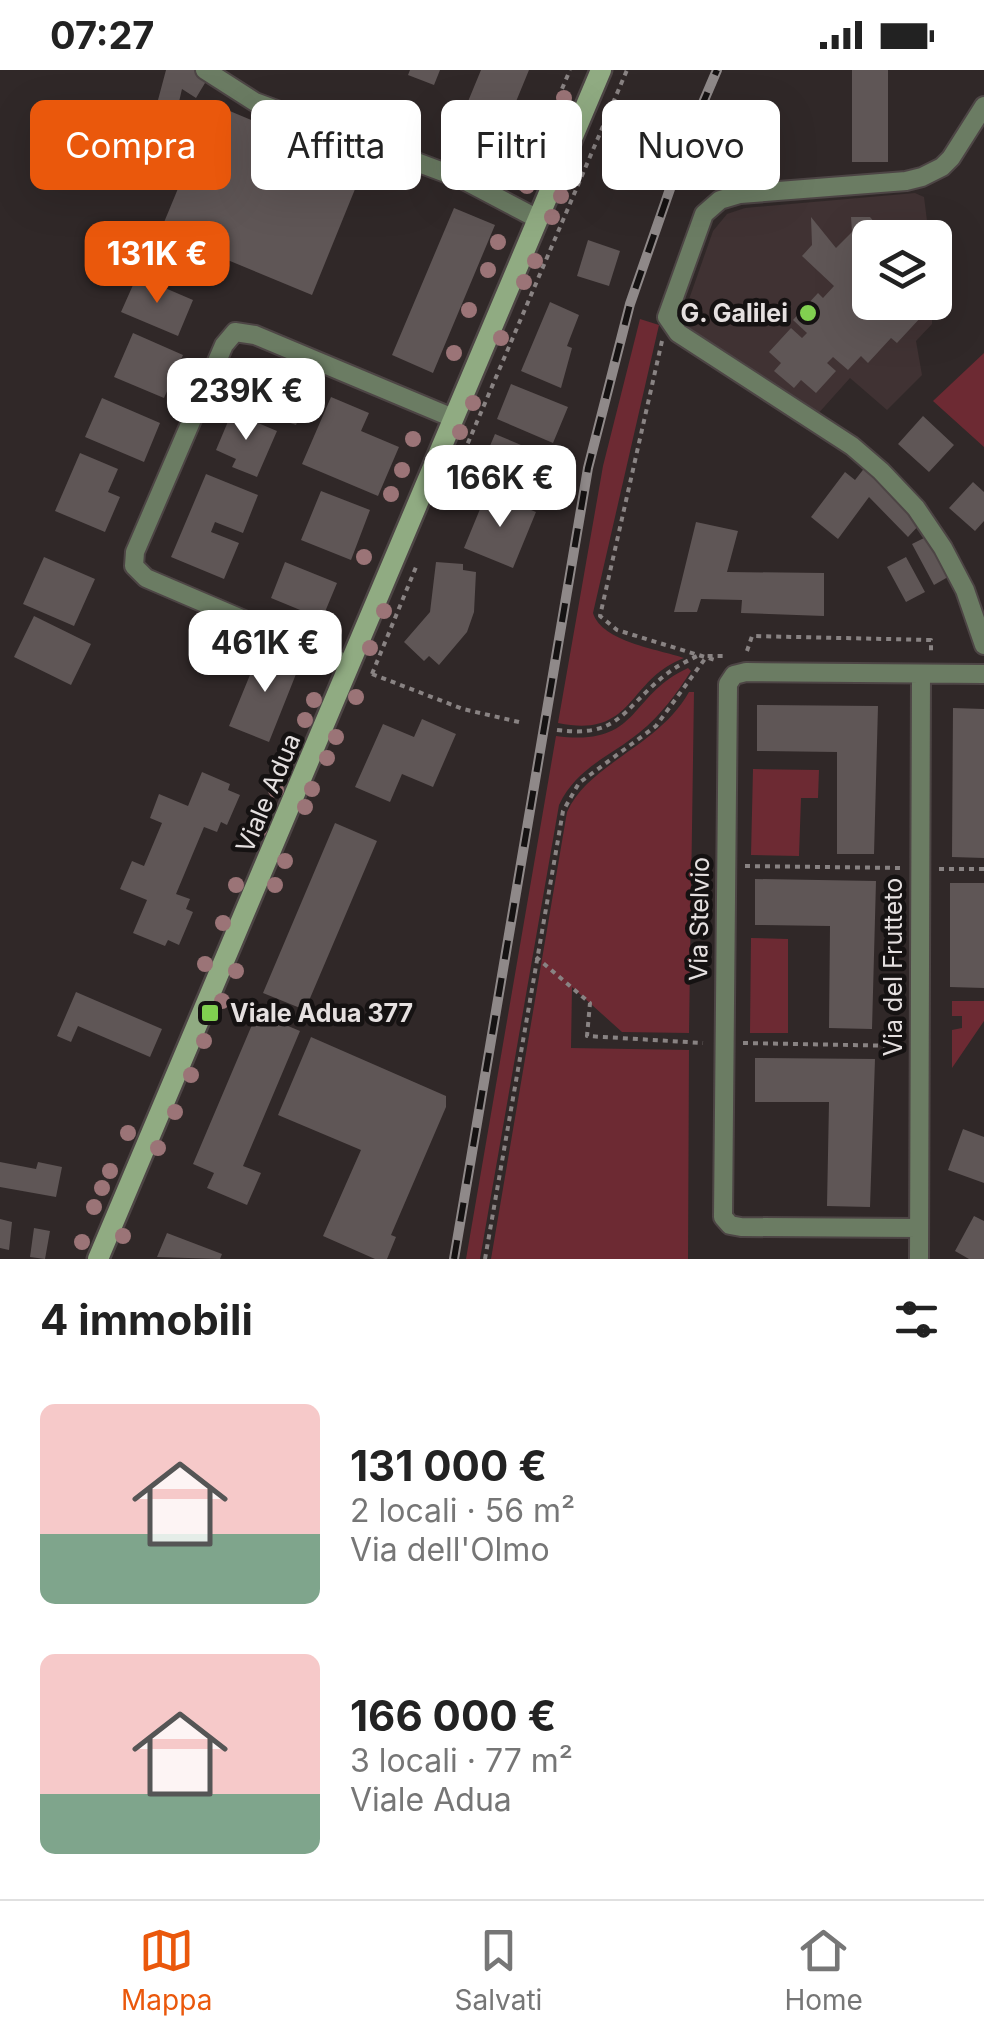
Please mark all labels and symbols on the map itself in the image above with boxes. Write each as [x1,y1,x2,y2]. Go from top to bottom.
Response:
pin: 131K € [76,221,238,306]
place label: G. Galilei [680,298,788,328]
marker: G. Galilei [797,302,819,324]
pin: 239K € [165,358,327,443]
pin: 166K € [419,445,581,530]
pin: 461K € [184,610,346,695]
street label: Viale Adua [230,729,306,857]
street label: Via Stelvio [683,857,715,981]
street label: Via del Frutteto [878,878,908,1056]
place label: Viale Adua 377 [230,998,413,1028]
marker: Viale Adua 377 [199,1002,221,1024]

